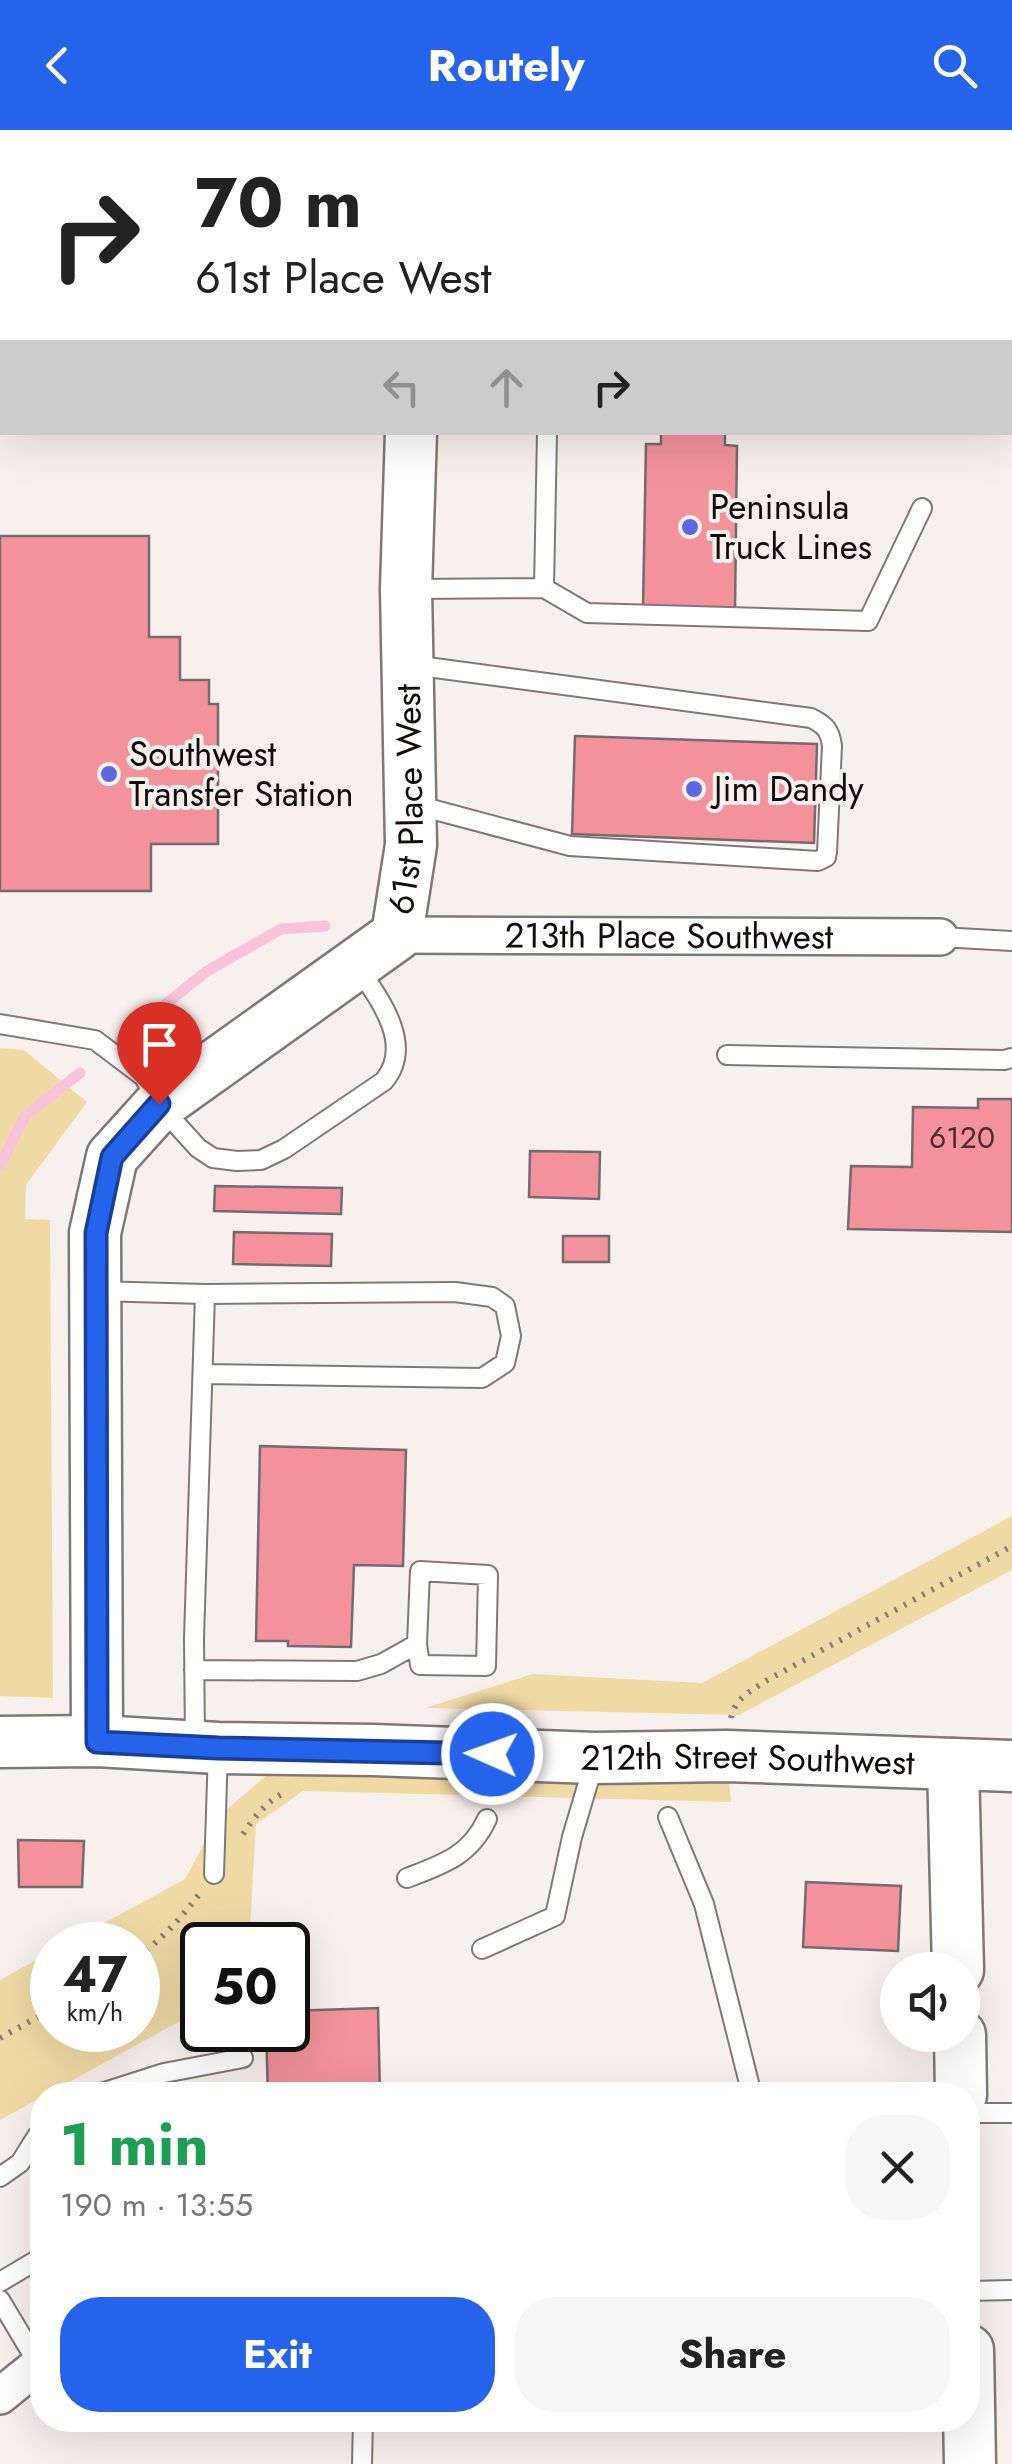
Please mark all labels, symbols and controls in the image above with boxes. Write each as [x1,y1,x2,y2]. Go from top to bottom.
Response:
text: Routely [427,33,585,98]
icon: back [30,38,85,93]
icon: search [927,38,982,93]
text: 70 m [195,152,362,253]
icon: right [30,170,160,300]
text: 61st Place West [195,245,492,310]
icon: left [374,360,429,415]
icon: ahead [479,360,534,415]
icon: right [584,360,639,415]
place label: Peninsula Truck Lines [710,482,872,572]
marker: Peninsula Truck Lines [679,516,701,538]
street label: 61st Place West [376,683,436,918]
place label: Southwest Transfer Station [129,729,354,819]
marker: Southwest Transfer Station [98,763,120,785]
place label: Jim Dandy [710,764,864,814]
marker: Jim Dandy [683,778,705,800]
street label: 213th Place Southwest [505,910,834,962]
pin [117,1002,202,1105]
icon: arrive [132,1017,187,1072]
house number: 6120 [929,1116,995,1159]
position arrow [440,1702,544,1806]
street label: 212th Street Southwest [580,1731,916,1788]
speed limit sign: 50 [180,1922,310,2052]
text: 47 [62,1938,128,2011]
map controls [880,1952,980,2052]
button: sound [880,1952,980,2052]
text: km/h [67,1994,123,2030]
text: 1 min [60,2101,209,2188]
button: close [845,2115,950,2220]
text: 190 m · 13:55 [60,2182,253,2228]
button: Exit [60,2297,495,2412]
button: Share [515,2297,950,2412]

